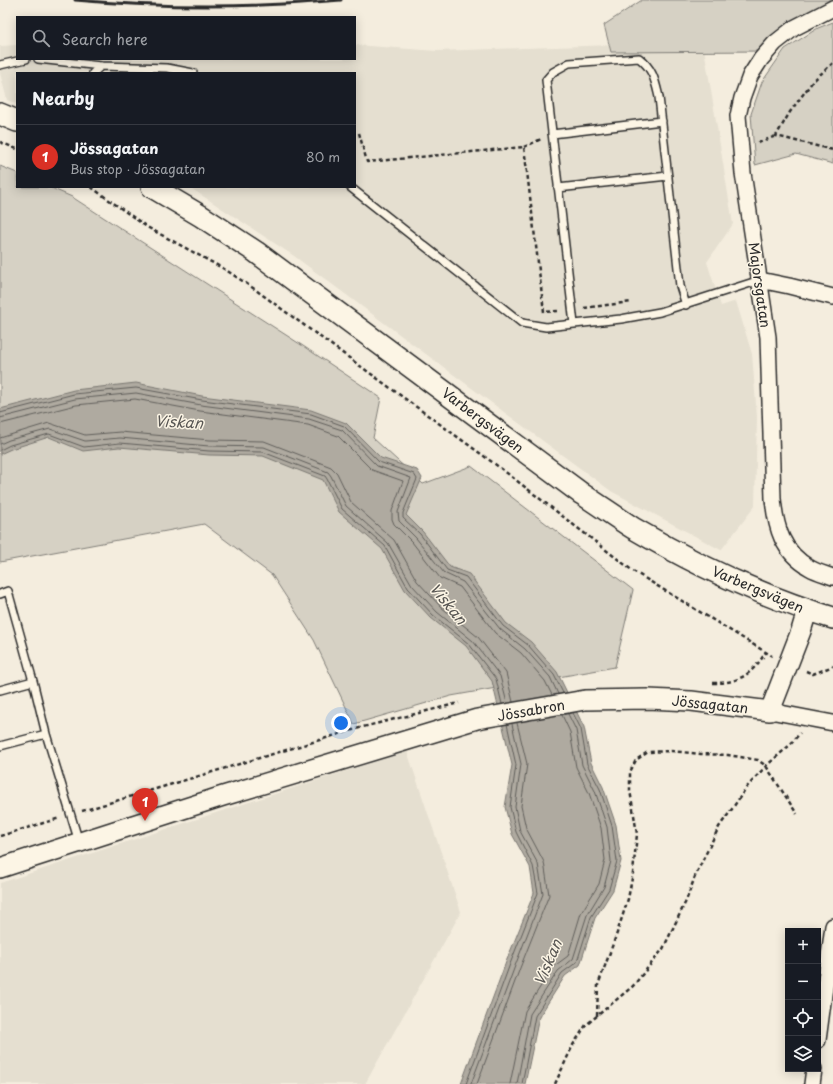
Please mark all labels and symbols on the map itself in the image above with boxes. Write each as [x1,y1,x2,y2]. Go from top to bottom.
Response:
street label: Majorsgatan [744,241,776,329]
street label: Varbergsvägen [438,382,528,458]
water label: Viskan [154,408,205,434]
street label: Varbergsvägen [709,560,807,618]
water label: Viskan [425,577,474,630]
street label: Jössagatan [671,690,749,718]
street label: Jössabron [496,694,566,726]
your location [331,713,351,733]
pin: 1 [132,788,158,821]
water label: Viskan [527,934,567,989]

